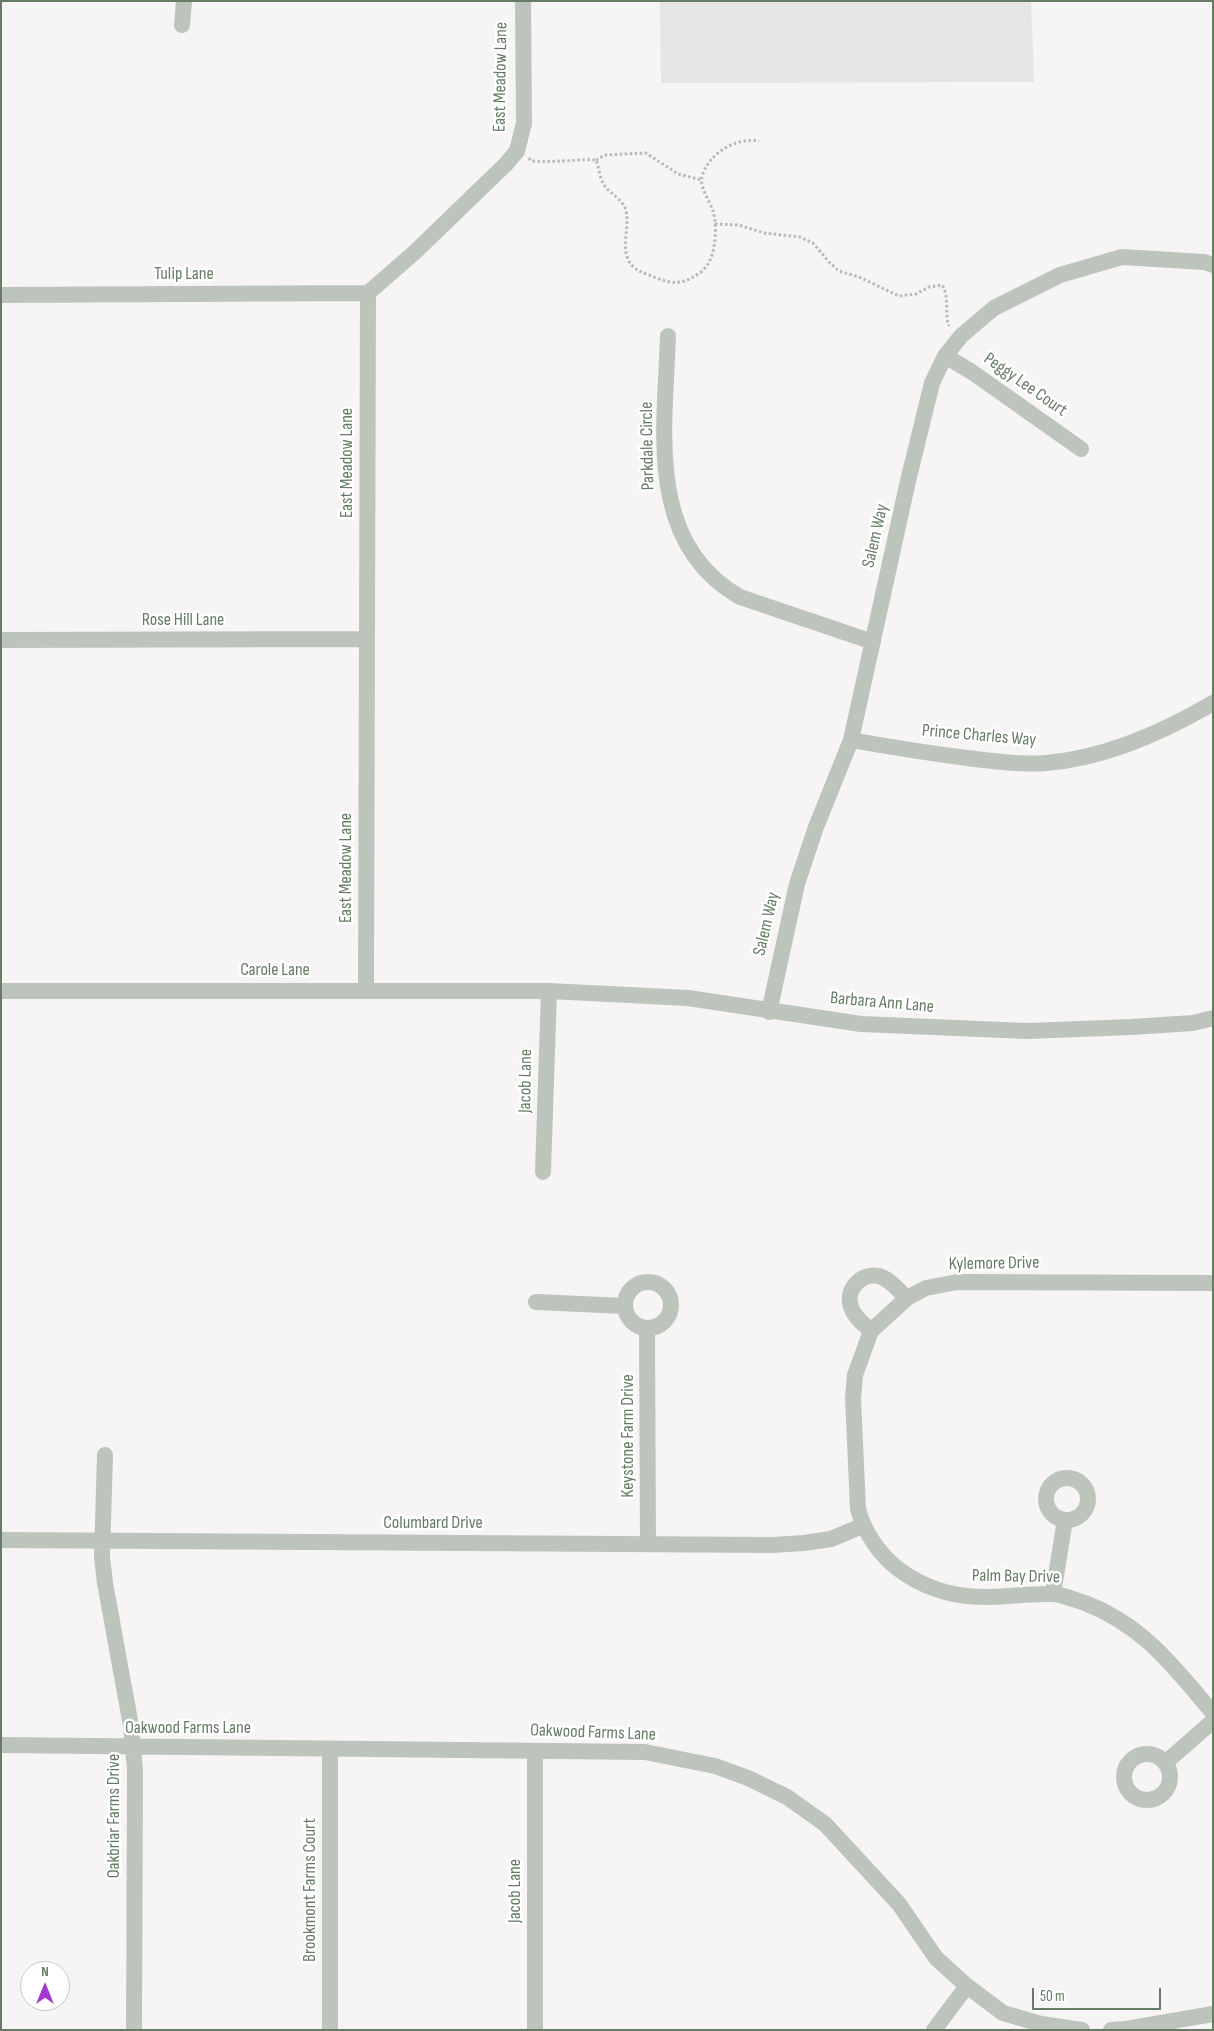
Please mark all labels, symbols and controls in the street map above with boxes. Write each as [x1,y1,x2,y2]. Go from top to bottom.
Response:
street label: East Meadow Lane [489,22,513,132]
street label: Tulip Lane [154,263,214,285]
street label: Peggy Lee Court [979,348,1071,422]
street label: Parkdale Circle [636,401,660,491]
street label: East Meadow Lane [336,408,358,518]
street label: Salem Way [858,502,894,570]
street label: Rose Hill Lane [142,609,224,631]
street label: Prince Charles Way [921,720,1037,752]
street label: East Meadow Lane [335,813,357,923]
street label: Salem Way [749,890,785,958]
street label: Carole Lane [240,959,310,981]
street label: Barbara Ann Lane [829,988,935,1018]
street label: Jacob Lane [515,1049,537,1113]
street label: Kylemore Drive [948,1252,1040,1276]
street label: Keystone Farm Drive [617,1374,639,1498]
street label: Columbard Drive [383,1512,483,1534]
street label: Palm Bay Drive [972,1565,1060,1589]
street label: Oakwood Farms Lane [125,1717,251,1739]
street label: Oakwood Farms Lane [530,1720,656,1746]
street label: Oakbriar Farms Drive [103,1754,125,1878]
street label: Brookmont Farms Court [299,1818,321,1962]
street label: Jacob Lane [504,1859,526,1923]
north arrow [20,1961,70,2011]
text: N [41,1963,49,1980]
scale bar [1034,1978,1163,2010]
text: 50 m [1040,1987,1065,2006]

